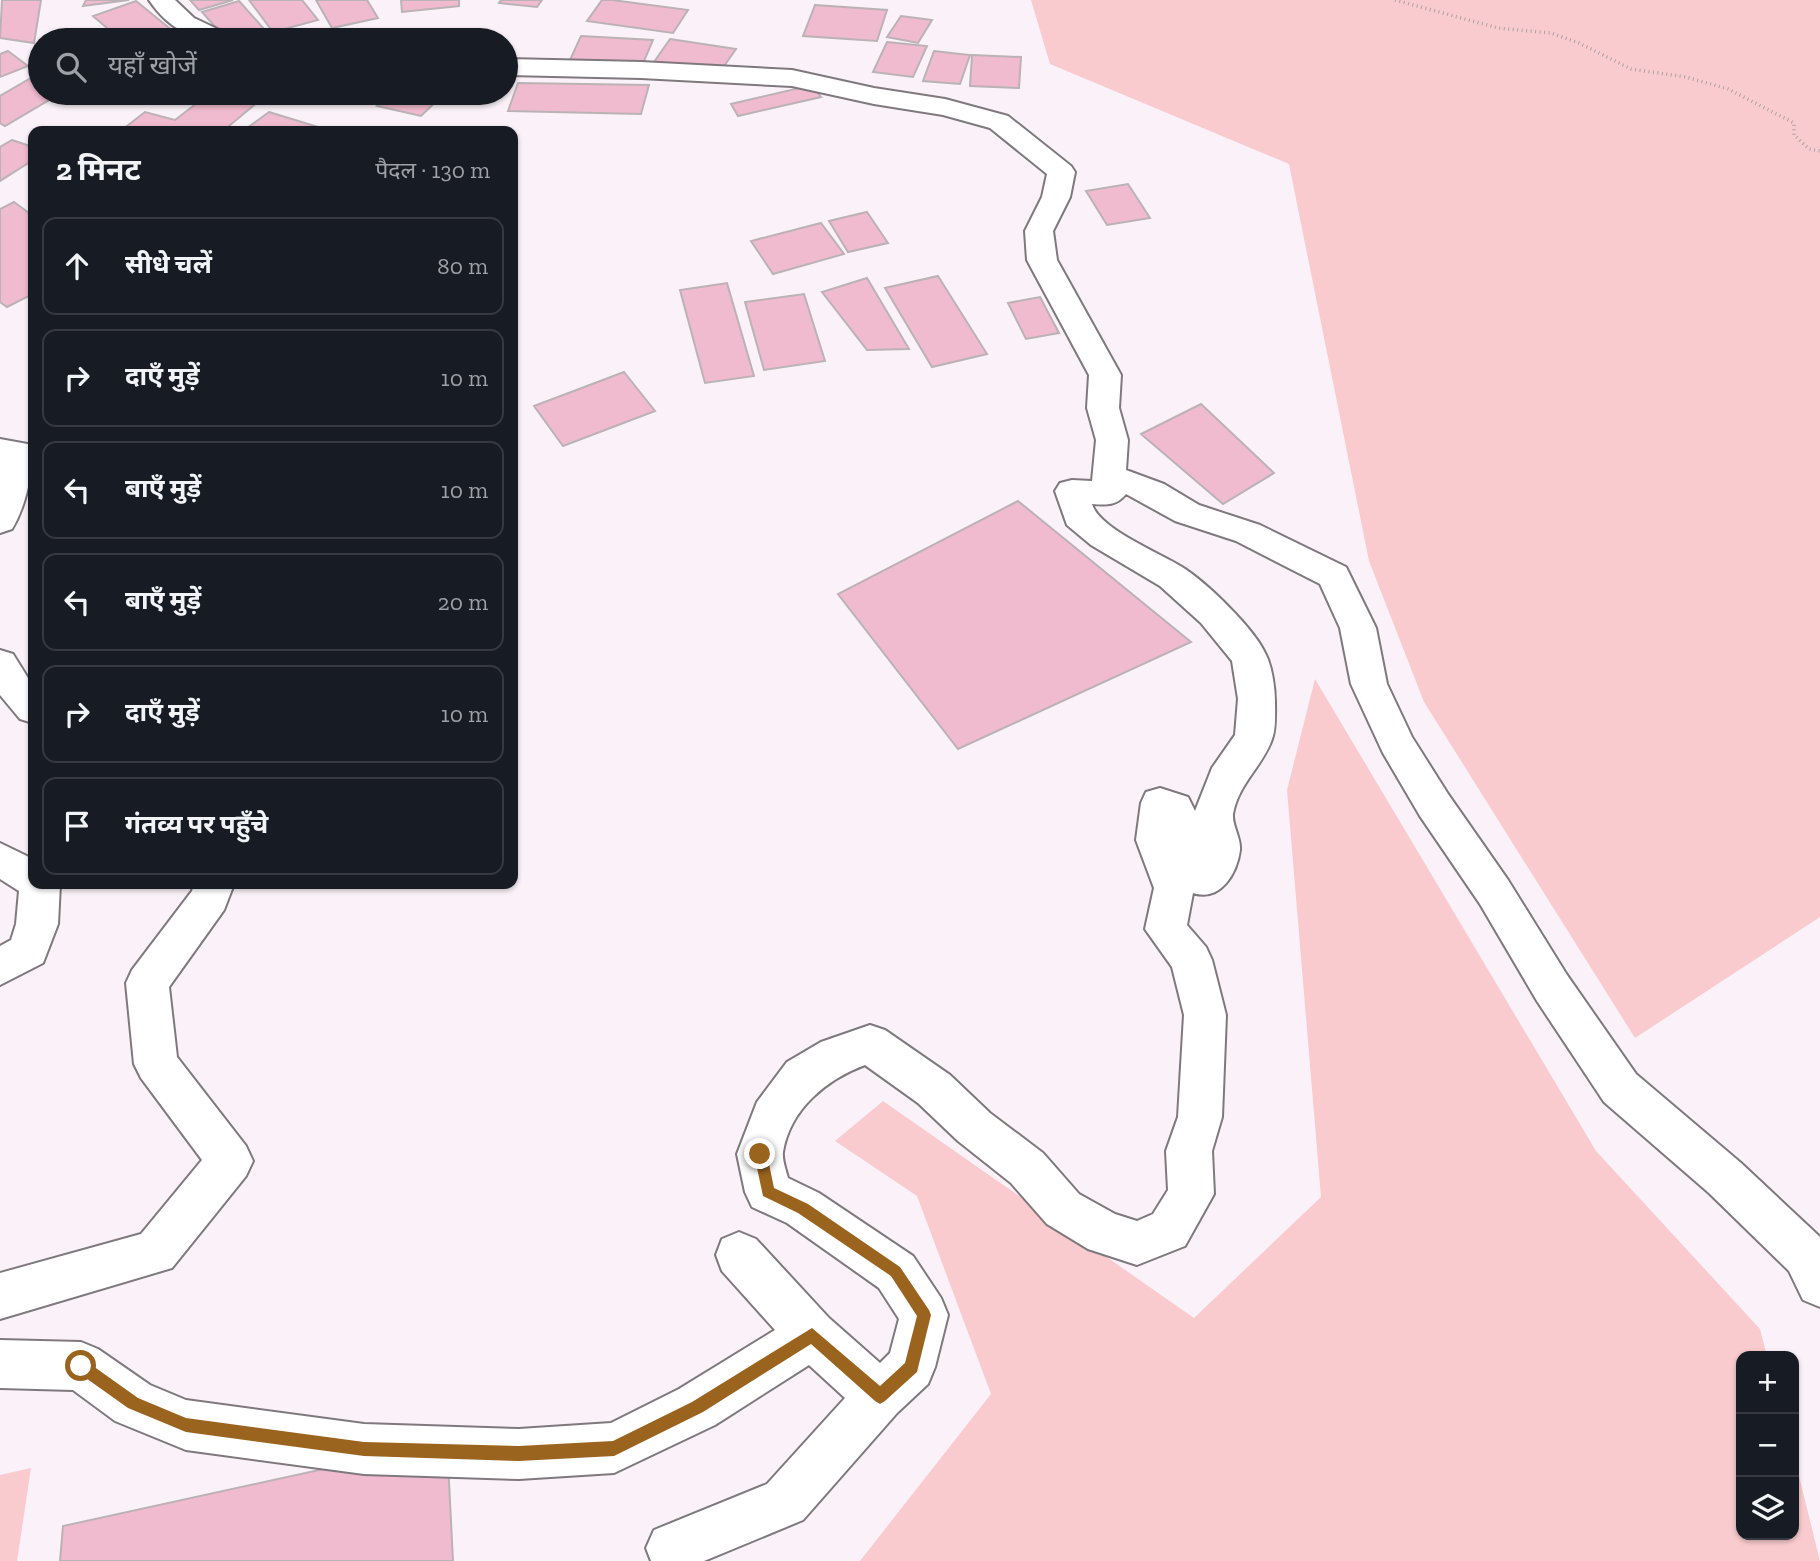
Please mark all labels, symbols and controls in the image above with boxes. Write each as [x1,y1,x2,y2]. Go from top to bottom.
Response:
search box [28,28,518,105]
icon: search [52,48,90,86]
text: यहाँ खोजें [108,49,197,81]
text: 2 मिनट [56,152,141,188]
text: पैदल · 130 m [375,156,490,184]
icon: ahead [58,247,96,285]
text: सीधे चलें [125,248,212,280]
text: 80 m [437,252,488,280]
icon: right [58,359,96,397]
text: दाएँ मुड़ें [125,360,200,392]
text: 10 m [441,364,488,392]
icon: left [58,471,96,509]
text: बाएँ मुड़ें [125,472,201,504]
text: 10 m [441,476,488,504]
icon: left [58,583,96,621]
text: बाएँ मुड़ें [125,584,201,616]
text: 20 m [438,588,488,616]
icon: right [58,695,96,733]
text: दाएँ मुड़ें [125,696,200,728]
text: 10 m [441,700,488,728]
icon: arrive [58,807,96,845]
text: गंतव्य पर पहुँचे [125,808,268,840]
route end [744,1138,775,1169]
route start [65,1350,96,1381]
map controls [1736,1351,1799,1540]
button: + [1736,1351,1799,1414]
button: − [1736,1414,1799,1477]
button: layers [1736,1477,1799,1540]

